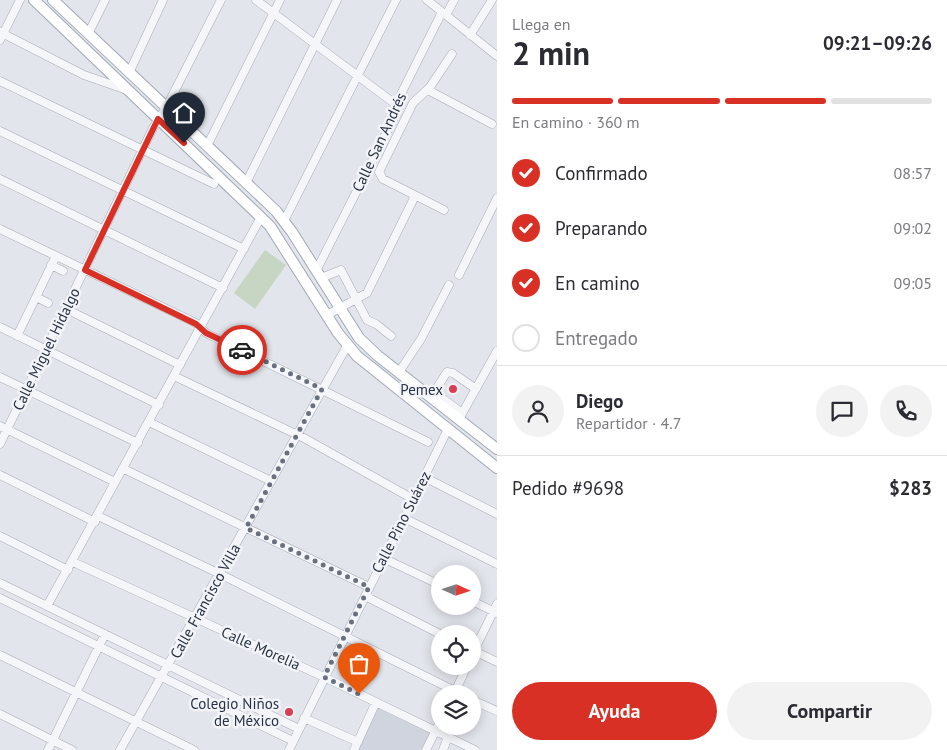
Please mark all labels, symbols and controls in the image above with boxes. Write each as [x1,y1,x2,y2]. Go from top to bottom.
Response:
text: Llega en [512,14,571,34]
text: 09:21–09:26 [823,31,932,55]
text: 2 min [512,32,590,74]
street label: Calle San Andrés [348,89,410,195]
pin [163,92,205,143]
icon: home [170,99,198,127]
text: En camino · 360 m [512,112,640,132]
icon: check [512,159,540,187]
text: Confirmado [555,161,648,185]
text: 08:57 [894,163,932,183]
icon: check [512,214,540,242]
text: Preparando [555,216,647,240]
text: 09:02 [894,218,932,238]
icon: check [512,269,540,297]
text: En camino [555,271,640,295]
text: 09:05 [894,273,932,293]
street label: Calle Miguel Hidalgo [8,284,84,414]
courier [217,325,267,375]
text: Entregado [555,326,638,350]
icon: car [228,336,256,364]
place label: Pemex [400,380,443,399]
marker: Pemex [447,383,459,395]
button: person [512,385,564,437]
button: chat [816,385,868,437]
button: phone [880,385,932,437]
text: Diego [576,389,623,413]
text: Repartidor · 4.7 [576,413,681,433]
street label: Calle Pino Suárez [367,468,435,576]
text: Pedido #9698 [512,476,624,500]
text: $283 [889,476,932,500]
street label: Calle Francisco Villa [166,540,244,662]
north arrow [431,565,481,615]
map controls [431,565,481,735]
street label: Calle Morelia [218,622,304,674]
button: locate [431,625,481,675]
pin [338,643,380,694]
icon: bag [345,650,373,678]
button: Ayuda [512,682,717,740]
button: Compartir [727,682,932,740]
button: layers [431,685,481,735]
place label: Colegio Niños de México [190,694,279,730]
marker: Colegio Niños de México [283,706,295,718]

